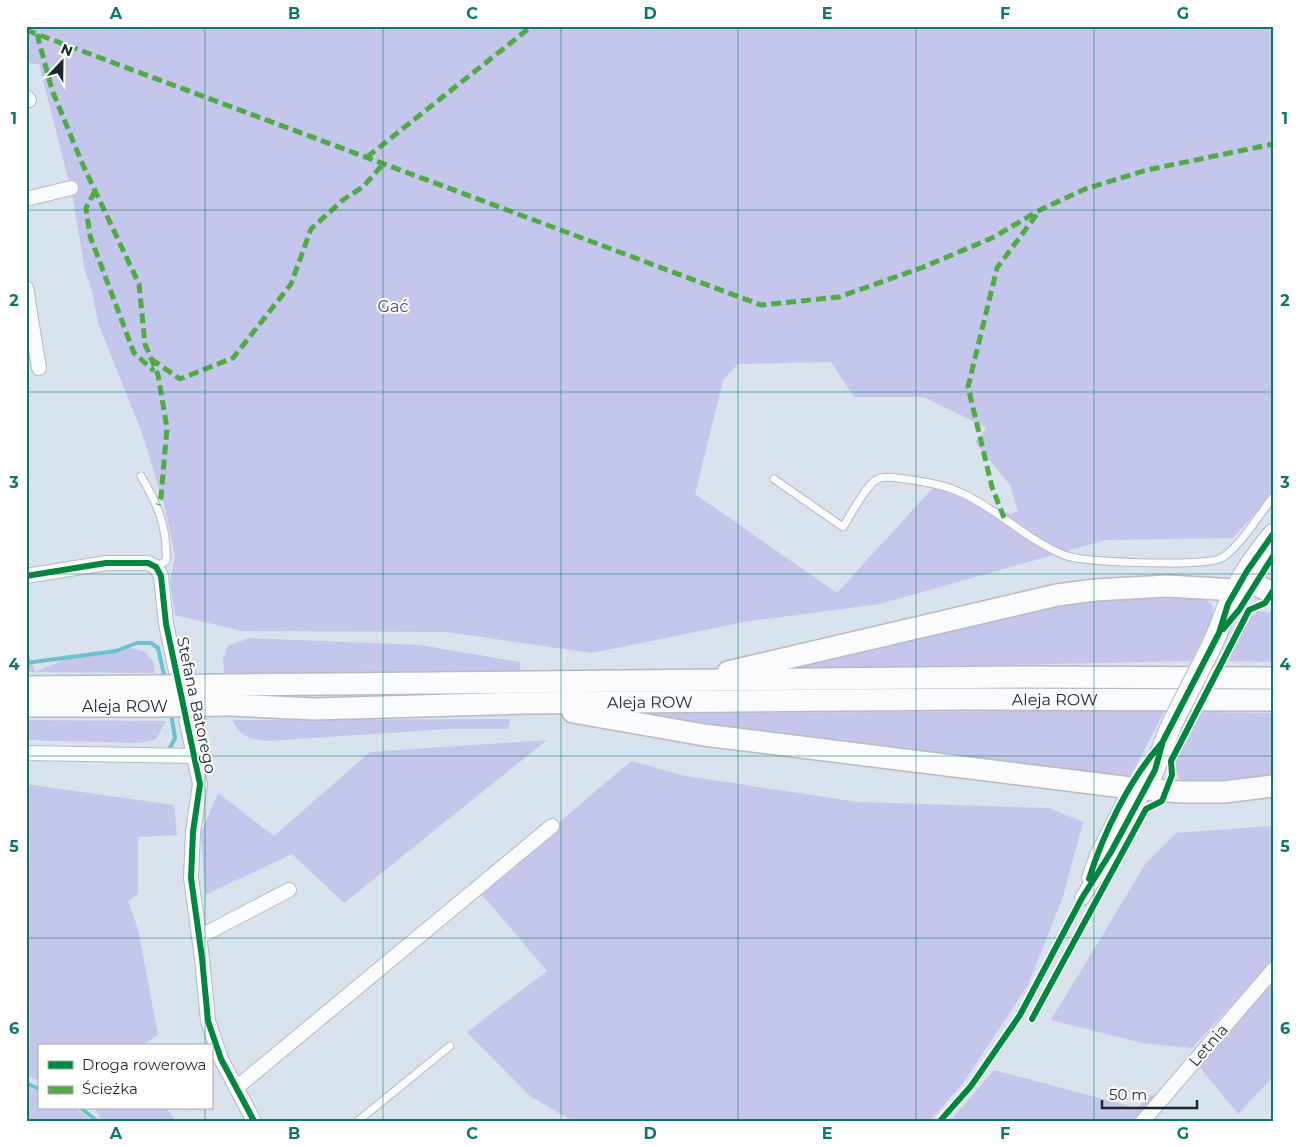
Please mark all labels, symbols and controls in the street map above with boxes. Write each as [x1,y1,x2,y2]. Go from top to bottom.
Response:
text: A [109,4,123,23]
text: B [288,4,300,23]
text: C [466,4,478,23]
text: D [643,4,657,23]
text: E [822,4,832,23]
text: F [1000,4,1010,23]
text: G [1177,4,1189,23]
north arrow [38,38,88,88]
text: N [58,39,75,60]
text: 1 [11,109,17,128]
text: 1 [1282,109,1288,128]
text: 2 [9,291,19,310]
text: 2 [1280,291,1290,310]
park label: Gać [378,297,408,316]
text: 3 [8,473,19,492]
text: 3 [1279,473,1290,492]
street label: Stefana Batorego [173,635,220,775]
text: 4 [8,655,20,674]
text: 4 [1279,655,1291,674]
street label: Aleja ROW [1012,690,1098,709]
street label: Aleja ROW [607,692,693,712]
street label: Aleja ROW [82,697,168,716]
text: 5 [9,837,19,856]
text: 5 [1280,837,1290,856]
text: 6 [9,1019,19,1038]
text: 6 [1280,1019,1290,1038]
street label: Letnia [1185,1020,1232,1070]
legend [38,1044,212,1110]
text: Droga rowerowa [82,1055,206,1074]
scale bar [1102,1077,1196,1109]
text: Ścieżka [82,1079,138,1098]
text: 50 m [1109,1085,1147,1104]
text: A [109,1124,123,1143]
text: B [288,1124,300,1143]
text: C [466,1124,478,1143]
text: D [643,1124,657,1143]
text: E [822,1124,832,1143]
text: F [1000,1124,1010,1143]
text: G [1177,1124,1189,1143]

